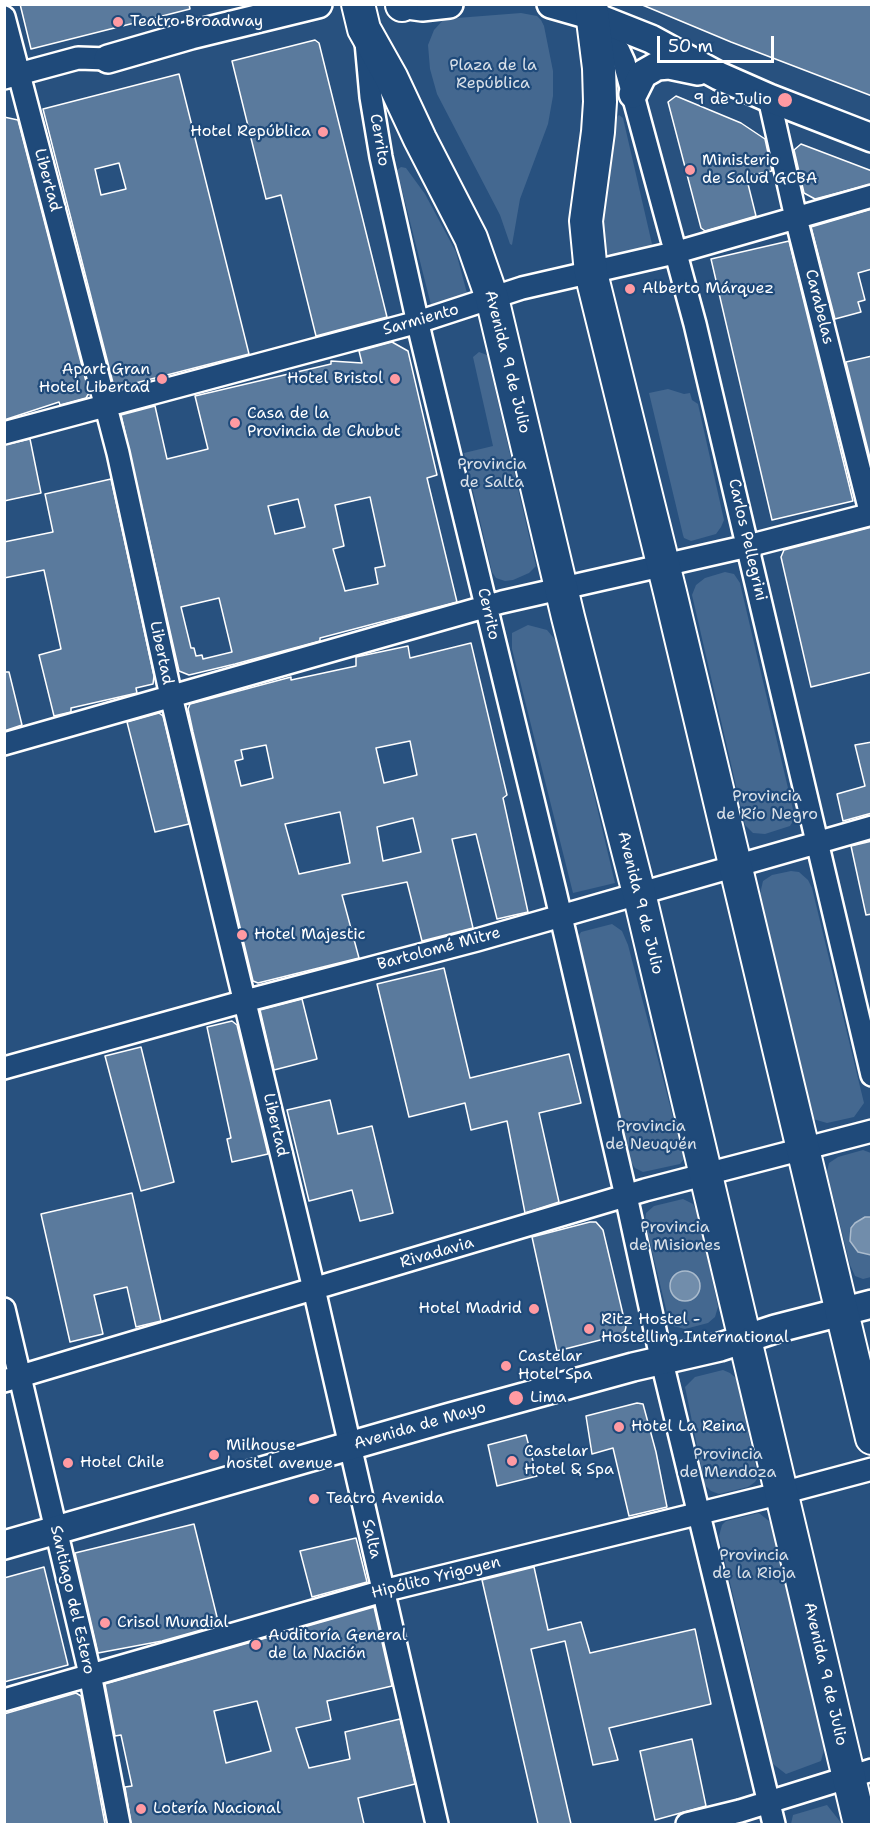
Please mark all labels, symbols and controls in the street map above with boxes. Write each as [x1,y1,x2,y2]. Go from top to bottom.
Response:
place label: Teatro Broadway [130,12,263,32]
marker: Teatro Broadway [111,15,125,29]
scale bar [660,24,777,62]
text: 50 m [668,34,713,58]
park label: Plaza de la República [449,56,537,94]
place label: 9 de Julio [693,90,772,110]
marker: 9 de Julio [776,91,794,109]
street label: Cerrito [365,112,393,168]
place label: Hotel República [190,122,311,142]
marker: Hotel República [316,125,330,139]
street label: Libertad [29,146,65,214]
place label: Ministerio de Salud GCBA [702,151,817,189]
marker: Ministerio de Salud GCBA [683,163,697,177]
street label: Carabelas [800,267,838,347]
place label: Alberto Márquez [642,279,774,299]
marker: Alberto Márquez [623,282,637,296]
street label: Avenida 9 de Julio [480,288,534,436]
street label: Sarmiento [381,300,461,340]
place label: Apart Gran Hotel Libertad [39,360,150,398]
place label: Hotel Bristol [287,369,383,389]
marker: Apart Gran Hotel Libertad [155,372,169,386]
marker: Hotel Bristol [388,372,402,386]
place label: Casa de la Provincia de Chubut [247,404,401,442]
marker: Casa de la Provincia de Chubut [228,416,242,430]
park label: Provincia de Salta [457,455,527,493]
street label: Carlos Pellegrini [724,477,770,603]
street label: Cerrito [473,586,503,642]
street label: Libertad [145,619,177,687]
park label: Provincia de Río Negro [716,787,818,825]
street label: Avenida 9 de Julio [613,829,667,977]
street label: Bartolomé Mitre [375,923,503,975]
place label: Hotel Majestic [254,925,366,945]
marker: Hotel Majestic [235,928,249,942]
street label: Libertad [258,1091,292,1159]
park label: Provincia de Neuquén [605,1117,697,1155]
park label: Provincia de Misiones [629,1218,721,1256]
street label: Rivadavia [398,1233,476,1273]
place label: Hotel Madrid [419,1299,522,1319]
marker: Hotel Madrid [527,1302,541,1316]
place label: Ritz Hostel - Hostelling International [601,1310,789,1348]
marker: Ritz Hostel - Hostelling International [582,1322,596,1336]
place label: Castelar Hotel Spa [518,1347,592,1385]
marker: Castelar Hotel Spa [499,1359,513,1373]
place label: Lima [530,1388,566,1408]
marker: Lima [507,1389,525,1407]
street label: Avenida de Mayo [352,1398,488,1454]
place label: Hotel La Reina [631,1417,745,1437]
marker: Hotel La Reina [612,1420,626,1434]
place label: Milhouse hostel avenue [226,1436,333,1474]
place label: Castelar Hotel & Spa [524,1442,614,1480]
park label: Provincia de Mendoza [680,1445,776,1483]
marker: Milhouse hostel avenue [207,1448,221,1462]
place label: Hotel Chile [80,1453,164,1473]
marker: Castelar Hotel & Spa [505,1454,519,1468]
marker: Hotel Chile [61,1456,75,1470]
place label: Teatro Avenida [326,1489,444,1509]
marker: Teatro Avenida [307,1492,321,1506]
street label: Salta [357,1517,385,1561]
street label: Santiago del Estero [46,1524,98,1676]
park label: Provincia de la Rioja [712,1546,796,1584]
street label: Hipólito Yrigoyen [370,1553,502,1603]
street label: Avenida 9 de Julio [799,1600,851,1748]
place label: Crisol Mundial [117,1613,228,1633]
marker: Crisol Mundial [98,1616,112,1630]
place label: Auditoría General de la Nación [268,1626,407,1664]
marker: Auditoría General de la Nación [249,1638,263,1652]
place label: Lotería Nacional [153,1799,281,1819]
marker: Lotería Nacional [134,1802,148,1816]

